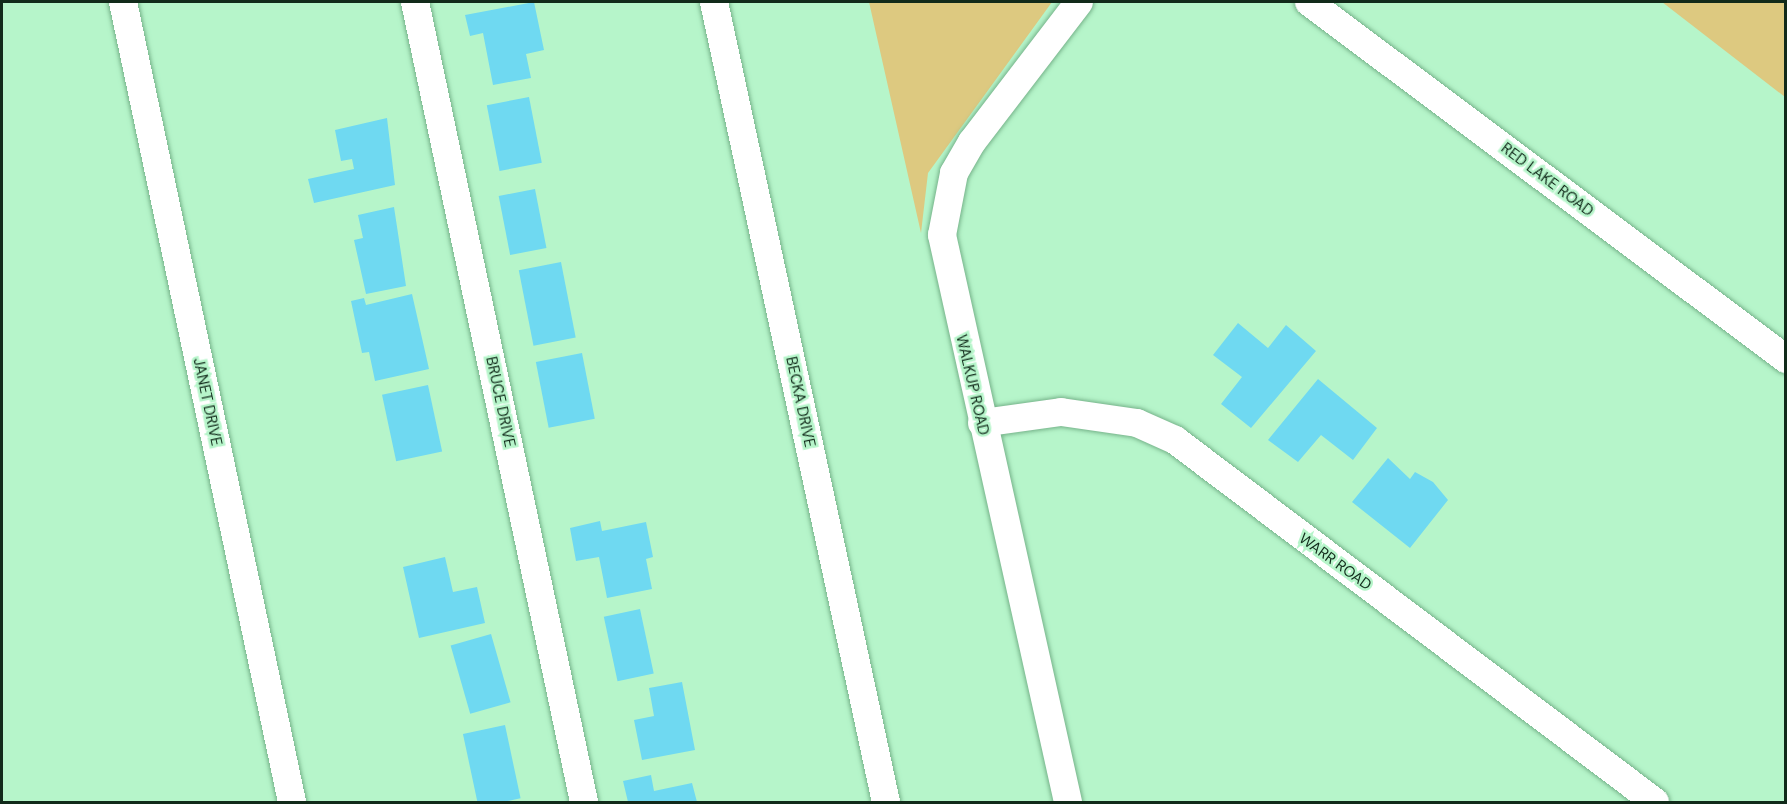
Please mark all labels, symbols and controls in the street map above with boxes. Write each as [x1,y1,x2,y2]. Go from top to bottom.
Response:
street label: RED LAKE ROAD [1497,139,1597,221]
street label: WALKUP ROAD [952,333,992,437]
street label: BRUCE DRIVE [482,355,518,449]
street label: BECKA DRIVE [782,355,818,449]
street label: JANET DRIVE [189,356,225,448]
street label: WARR ROAD [1295,530,1375,594]

